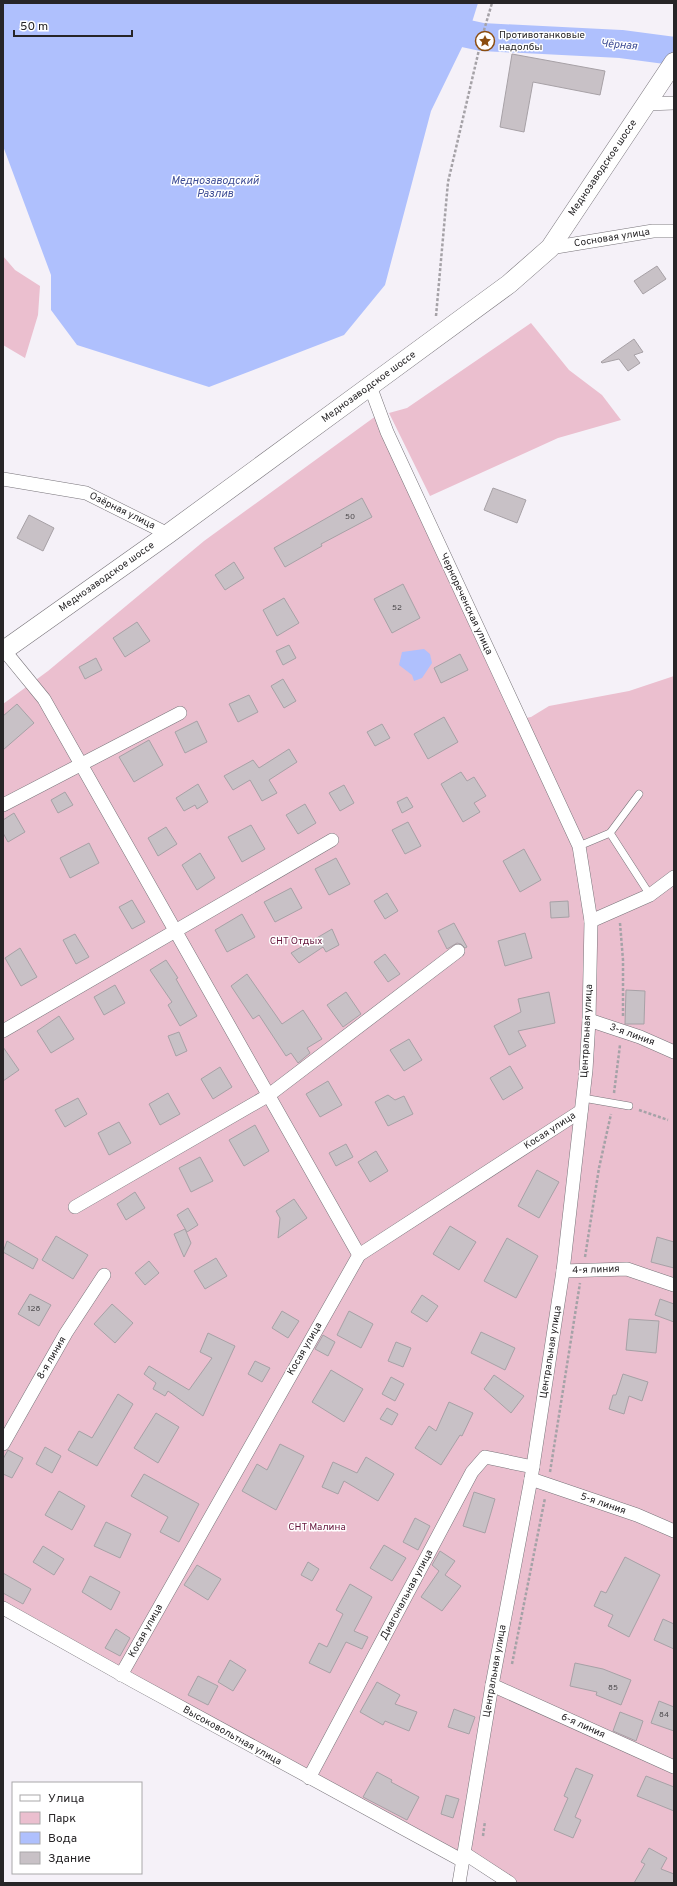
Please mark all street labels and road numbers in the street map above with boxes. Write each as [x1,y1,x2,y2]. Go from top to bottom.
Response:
street label: Меднозаводское шоссе [566,117,640,219]
street label: Сосновая улица [573,226,651,250]
street label: Меднозаводское шоссе [319,348,419,426]
street label: Озёрная улица [87,489,157,533]
street label: Меднозаводское шоссе [57,539,157,615]
street label: Чернореченская улица [437,551,495,657]
street label: Центральная улица [578,984,596,1078]
street label: 3-я линия [608,1021,656,1049]
street label: Косая улица [522,1109,578,1153]
street label: 4-я линия [572,1263,620,1277]
street label: Центральная улица [537,1305,565,1399]
street label: Косая улица [285,1320,325,1378]
street label: 8-я линия [35,1334,69,1382]
street label: 5-я линия [578,1490,628,1518]
street label: Диагональная улица [378,1548,436,1642]
street label: Косая улица [126,1602,166,1660]
street label: Центральная улица [480,1624,510,1718]
street label: Высоковольтная улица [180,1703,284,1769]
street label: 6-я линия [559,1710,607,1742]

